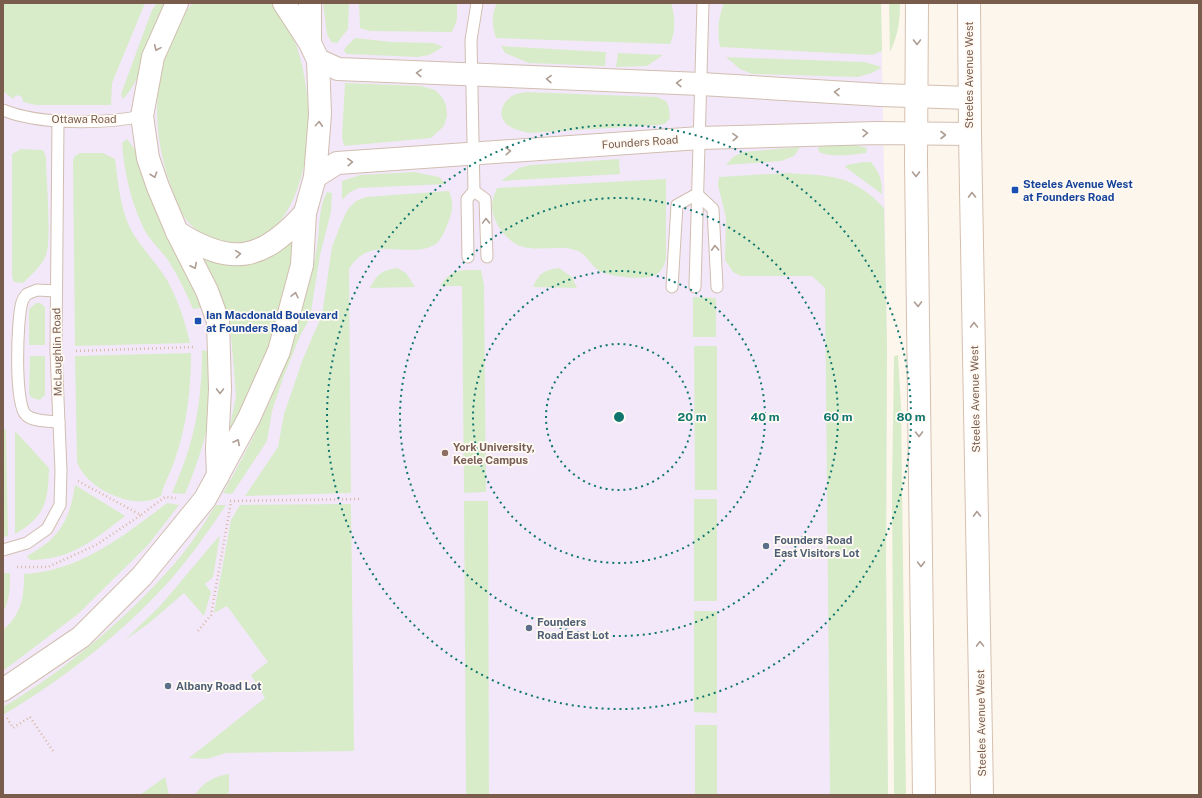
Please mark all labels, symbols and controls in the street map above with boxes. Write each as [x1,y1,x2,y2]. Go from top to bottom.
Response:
street label: Steeles Avenue West [963,21,975,129]
one-way arrow [913,39,921,45]
one-way arrow [153,44,161,51]
one-way arrow [416,69,422,78]
one-way arrow [546,74,552,83]
one-way arrow [676,79,682,87]
one-way arrow [834,88,840,97]
street label: Ottawa Road [51,113,117,125]
one-way arrow [315,121,324,127]
one-way arrow [862,129,868,138]
one-way arrow [940,131,946,139]
street label: Founders Road [601,133,679,151]
one-way arrow [732,133,738,142]
one-way arrow [505,147,511,156]
one-way arrow [347,158,353,167]
one-way arrow [149,171,158,178]
one-way arrow [912,171,920,177]
place label: Steeles Avenue West at Founders Road [1023,178,1133,203]
marker: Steeles Avenue West at Founders Road [1010,185,1020,195]
one-way arrow [968,192,976,198]
one-way arrow [482,218,490,224]
one-way arrow [711,245,719,251]
one-way arrow [235,249,241,258]
one-way arrow [189,262,197,270]
one-way arrow [290,292,298,299]
one-way arrow [913,301,922,307]
street label: McLaughlin Road [50,308,64,396]
place label: Ian Macdonald Boulevard at Founders Road [206,309,338,334]
marker: Ian Macdonald Boulevard at Founders Road [193,316,203,326]
one-way arrow [970,322,978,328]
street label: Steeles Avenue West [968,345,982,453]
one-way arrow [216,388,224,394]
centre of rings [612,410,626,424]
text: 20 m [678,410,707,424]
text: 40 m [750,410,780,424]
text: 60 m [823,410,853,424]
text: 80 m [896,410,926,424]
one-way arrow [915,431,923,437]
one-way arrow [232,439,240,446]
place label: York University, Keele Campus [453,441,535,466]
marker: York University, Keele Campus [440,448,450,458]
one-way arrow [973,511,981,517]
place label: Founders Road East Visitors Lot [774,534,860,559]
marker: Founders Road East Visitors Lot [761,541,771,551]
one-way arrow [917,561,925,567]
place label: Founders Road East Lot [537,616,610,641]
marker: Founders Road East Lot [524,623,534,633]
one-way arrow [975,641,984,647]
street label: Steeles Avenue West [974,669,988,777]
place label: Albany Road Lot [176,680,262,692]
marker: Albany Road Lot [163,681,173,691]

